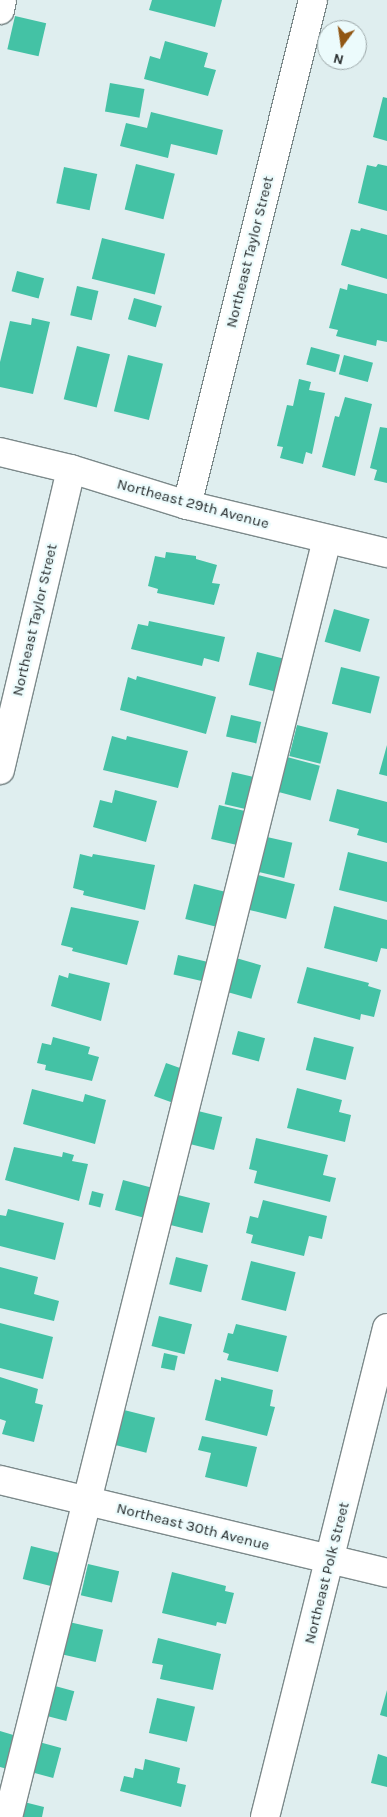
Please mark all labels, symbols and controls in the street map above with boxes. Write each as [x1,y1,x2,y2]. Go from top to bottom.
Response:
north arrow [317,20,367,70]
text: N [332,50,345,69]
street label: Northeast Taylor Street [222,174,278,330]
street label: Northeast 29th Avenue [115,475,271,533]
street label: Northeast Taylor Street [9,542,61,698]
street label: Northeast 30th Avenue [115,1499,271,1555]
street label: Northeast Polk Street [301,1500,353,1646]

